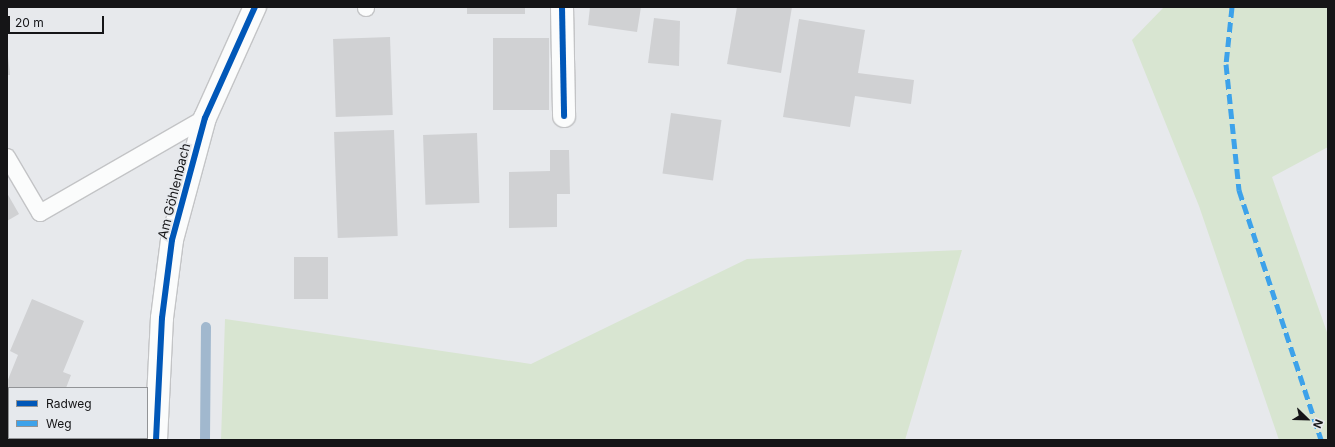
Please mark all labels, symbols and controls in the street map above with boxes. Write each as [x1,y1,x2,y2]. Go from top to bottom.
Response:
scale bar [10,8,106,34]
text: 20 m [15,15,44,30]
street label: Am Göhlenbach [155,142,193,240]
legend [8,387,148,439]
text: Radweg [46,396,92,411]
north arrow [1287,399,1327,439]
text: Weg [46,416,72,431]
text: N [1310,417,1326,430]

